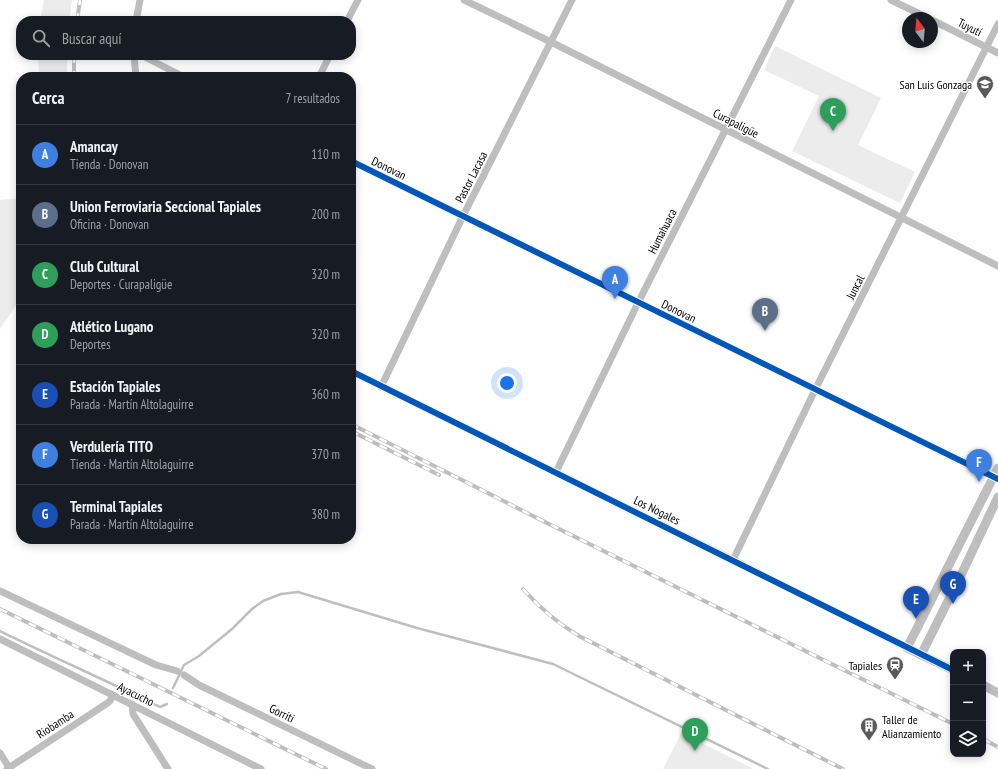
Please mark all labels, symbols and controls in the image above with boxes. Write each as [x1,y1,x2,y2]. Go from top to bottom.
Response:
north arrow [902,12,938,48]
street label: Tuyutí [955,15,985,39]
search box [16,16,356,60]
icon: search [30,27,52,49]
text: Buscar aquí [62,29,122,48]
school or university icon: San Luis Gonzaga [975,74,995,99]
place label: San Luis Gonzaga [900,77,972,92]
text: Cerca [32,87,65,109]
text: 7 resultados [286,90,340,107]
pin: C [820,98,846,131]
street label: Curapaligüe [711,105,761,141]
text: Amancay [70,137,118,156]
text: A [42,146,48,163]
text: 110 m [311,146,340,163]
street label: Pastor Lacasa [452,149,490,205]
street label: Donovan [369,153,409,183]
text: Tienda · Donovan [70,156,148,173]
text: Union Ferroviaria Seccional Tapiales [70,197,261,216]
text: B [42,206,48,223]
text: 200 m [311,206,340,223]
street label: Humahuaca [644,206,680,256]
text: Oficina · Donovan [70,216,149,233]
text: Club Cultural [70,257,139,276]
text: C [42,266,48,283]
text: 320 m [311,266,340,283]
pin: A [602,266,628,299]
street label: Juncal [842,272,868,303]
text: Deportes · Curapaligüe [70,276,172,293]
street label: Donovan [659,296,699,326]
pin: B [752,298,778,331]
text: Atlético Lugano [70,317,153,336]
text: D [42,326,48,343]
text: 320 m [311,326,340,343]
text: Deportes [70,336,111,353]
your location [497,373,517,393]
text: Estación Tapiales [70,377,161,396]
text: E [42,386,48,403]
text: 360 m [311,386,340,403]
text: Parada · Martín Altolaguirre [70,396,194,413]
text: Verdulería TITO [70,437,153,456]
text: F [42,446,48,463]
text: 370 m [311,446,340,463]
pin: F [966,449,992,482]
text: Tienda · Martín Altolaguirre [70,456,194,473]
street label: Los Nogales [631,492,683,528]
text: Terminal Tapiales [70,497,162,516]
text: G [42,506,48,523]
text: 380 m [311,506,340,523]
text: Parada · Martín Altolaguirre [70,516,194,533]
pin: G [940,571,966,604]
pin: E [903,586,929,619]
map controls [950,649,986,757]
button: + [950,649,986,685]
station icon: Tapiales [885,655,905,680]
place label: Tapiales [848,658,882,673]
street label: Ayacucho [115,679,157,709]
button: − [950,685,986,721]
street label: Gorriti [267,701,297,725]
street label: Riobamba [34,706,77,742]
place label: Taller de Alianzamiento [882,712,941,741]
building icon: Taller de Alianzamiento [859,716,879,741]
pin: D [682,718,708,751]
button: layers [950,721,986,757]

